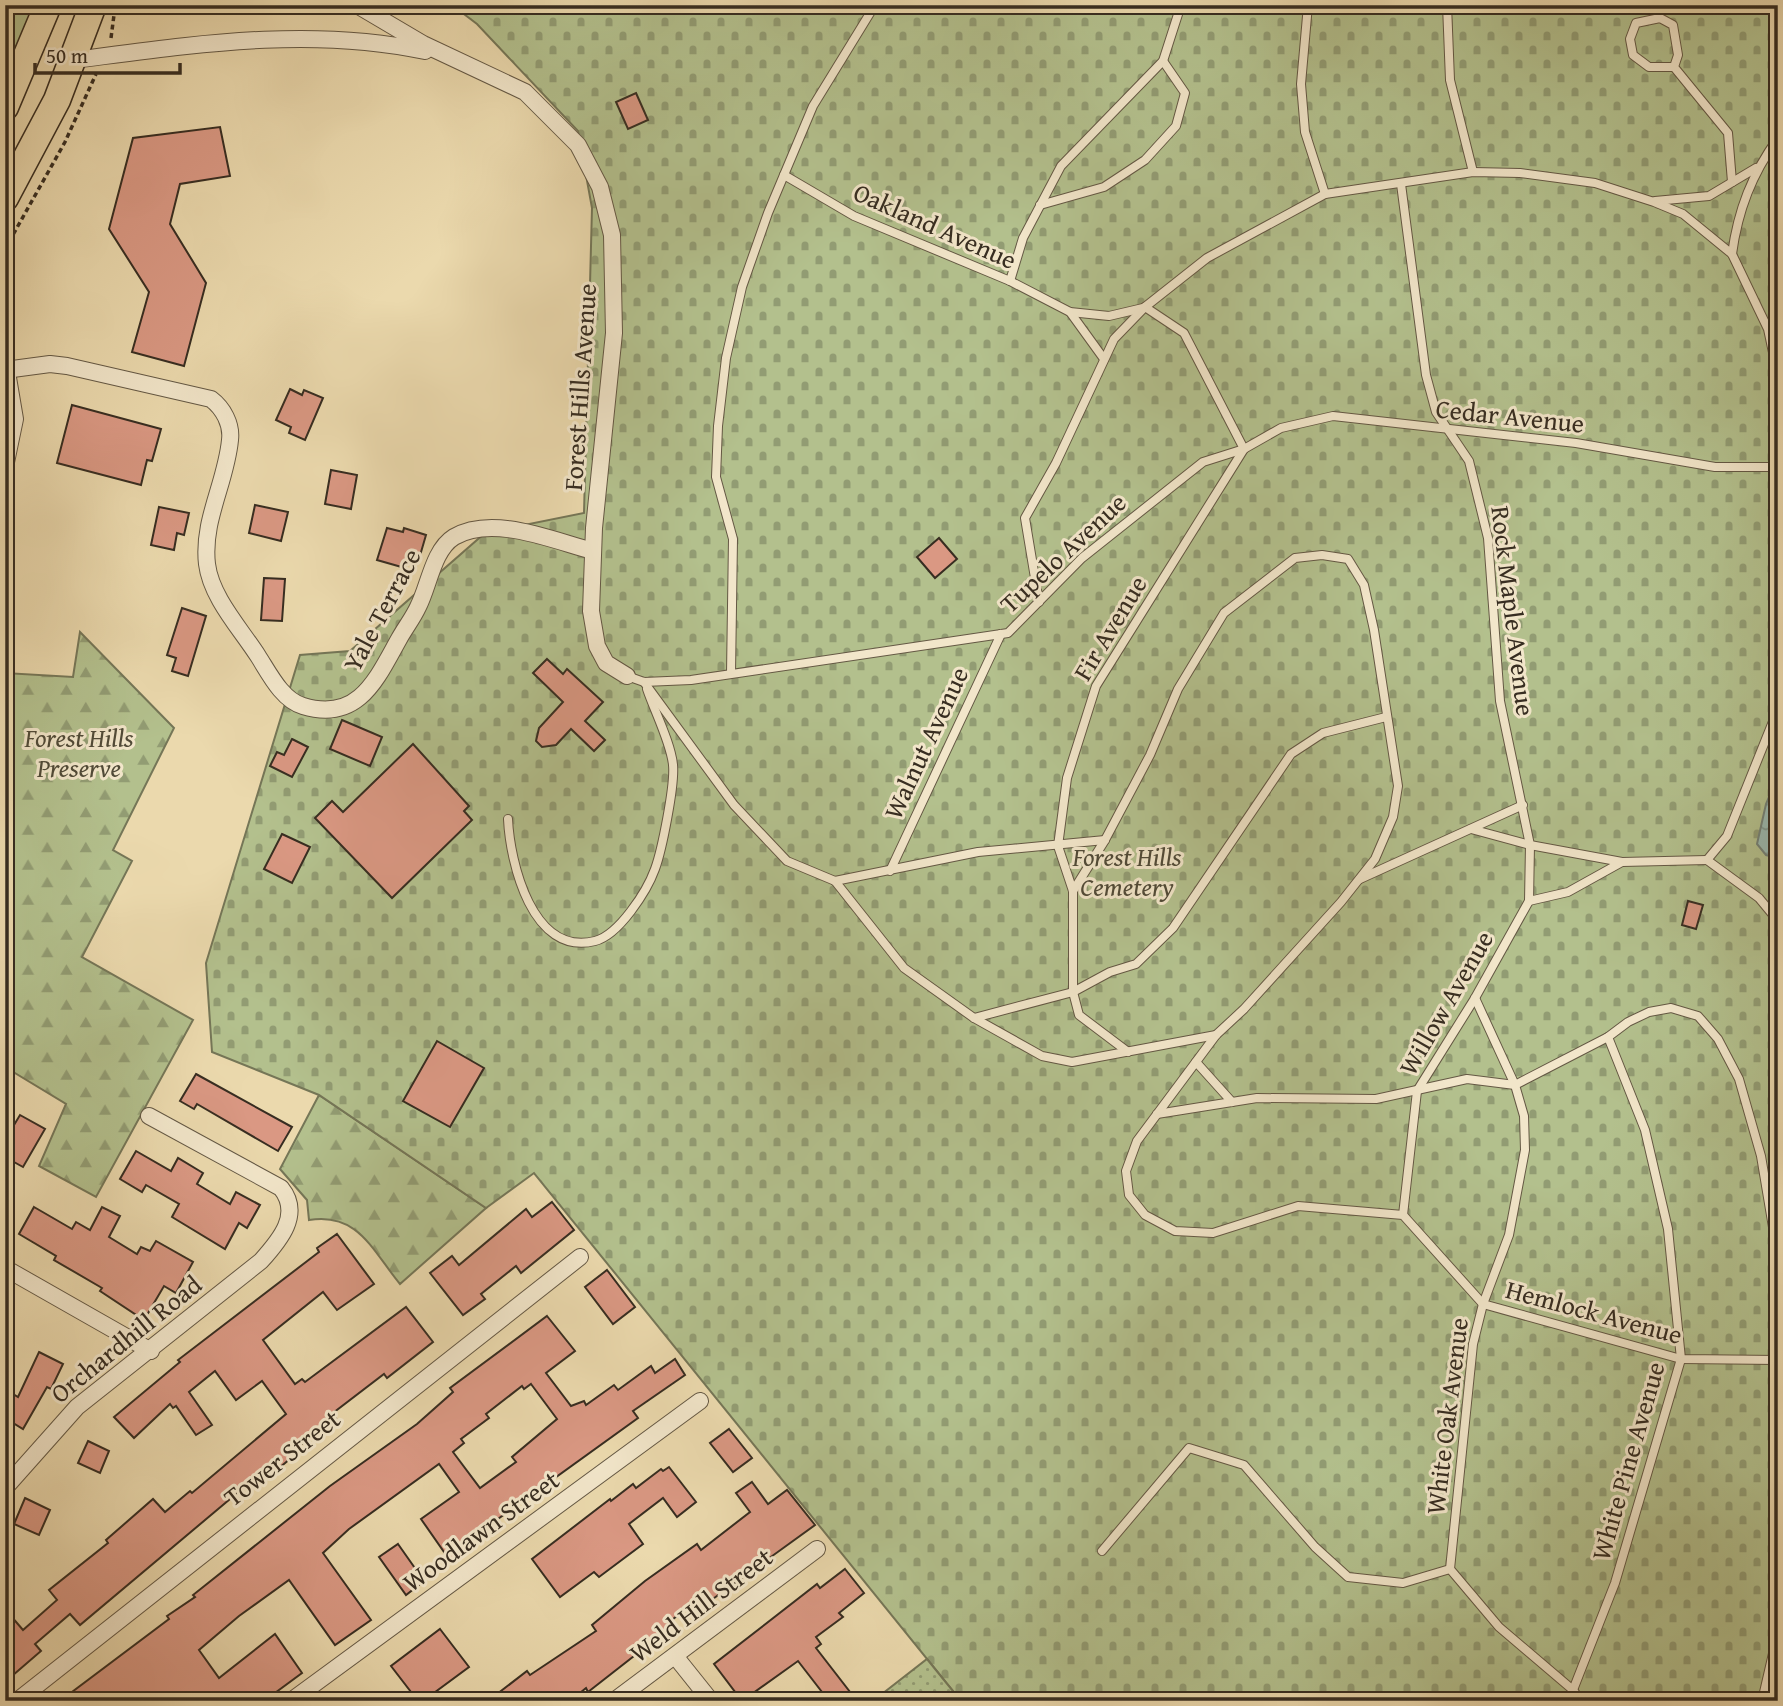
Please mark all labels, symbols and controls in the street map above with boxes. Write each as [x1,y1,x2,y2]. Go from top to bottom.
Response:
scale bar [35,32,180,76]
text: 50 m [46,40,88,71]
street label: Oakland Avenue [847,172,1023,279]
street label: Forest Hills Avenue [553,282,606,492]
street label: Cedar Avenue [1434,388,1586,443]
street label: Tupelo Avenue [990,483,1135,622]
street label: Rock Maple Avenue [1481,504,1546,718]
street label: Yale Terrace [333,541,430,678]
street label: Fir Avenue [1063,568,1156,688]
street label: Walnut Avenue [873,660,978,825]
park label: Forest Hills Preserve [24,718,134,787]
park label: Forest Hills Cemetery [1072,837,1182,906]
street label: Willow Avenue [1388,923,1503,1082]
street label: Orchardhill Road [41,1265,210,1412]
street label: Hemlock Avenue [1502,1269,1687,1354]
street label: White Oak Avenue [1415,1315,1478,1517]
street label: White Pine Avenue [1581,1357,1674,1565]
street label: Tower Street [215,1400,348,1516]
street label: Woodlawn Street [394,1460,567,1601]
street label: Weld Hill Street [621,1538,781,1672]

